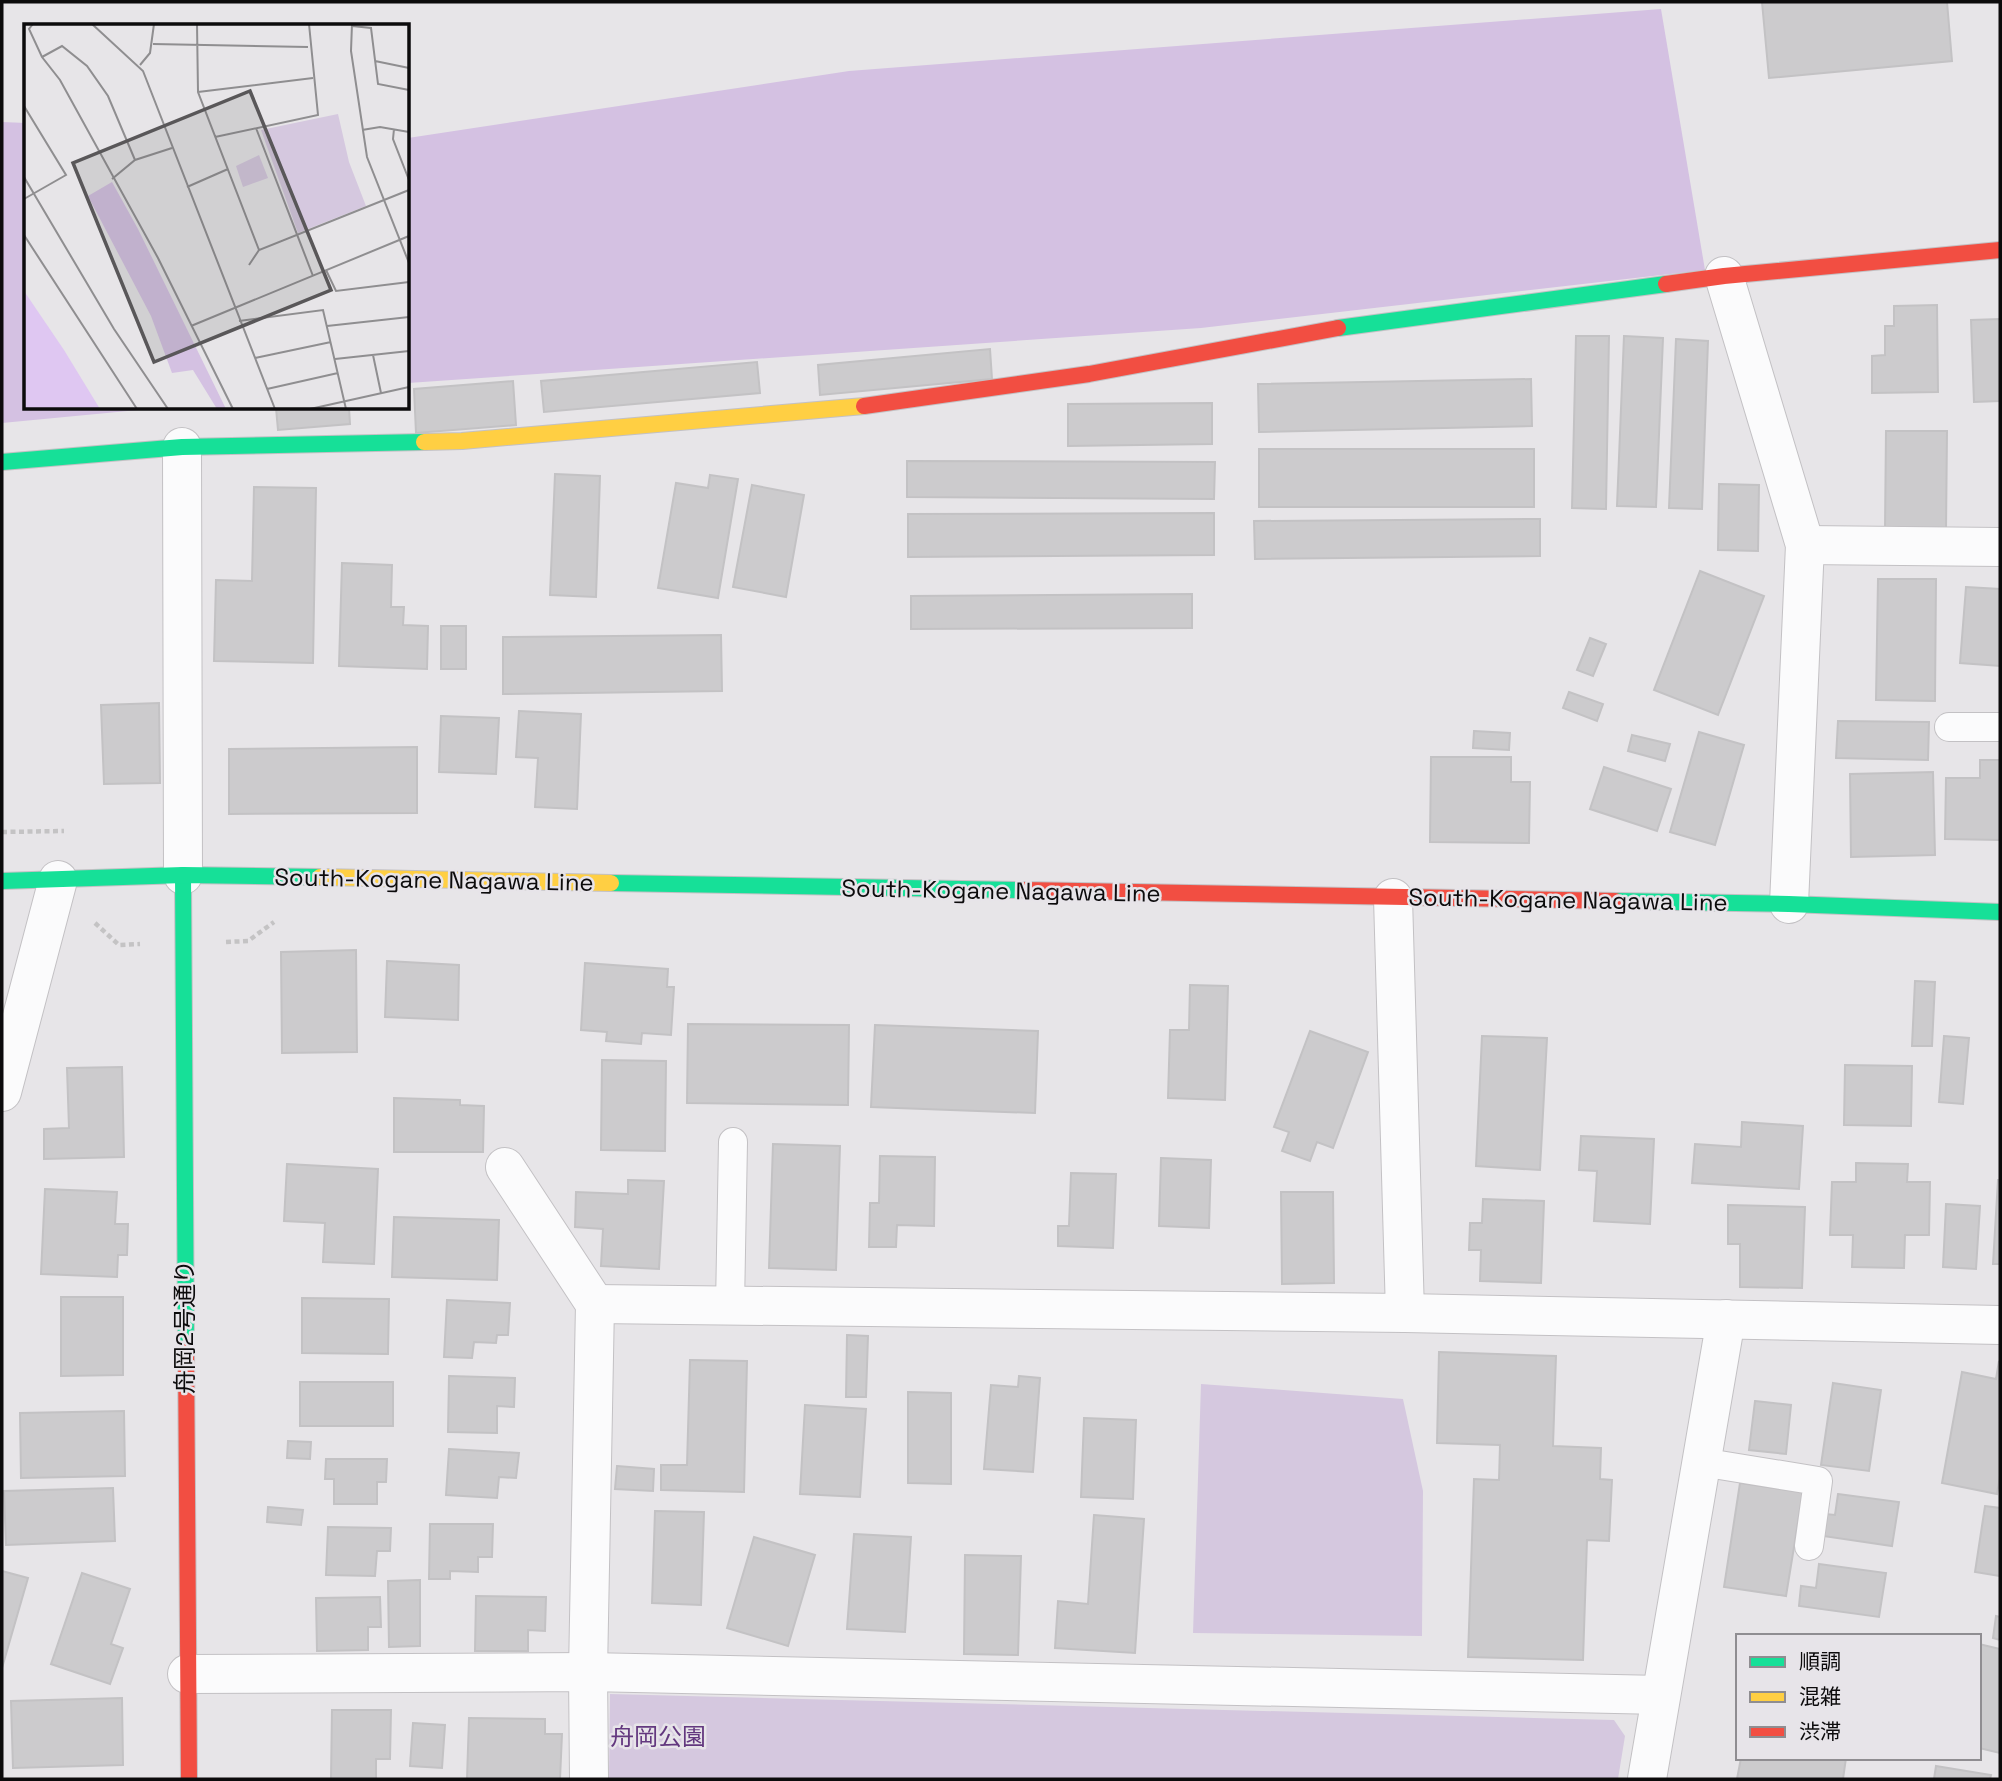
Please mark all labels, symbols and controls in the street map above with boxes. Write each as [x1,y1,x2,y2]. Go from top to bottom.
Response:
inset map [24,24,410,410]
street label: South-Kogane Nagawa Line [274,861,594,898]
street label: South-Kogane Nagawa Line [841,872,1161,909]
street label: South-Kogane Nagawa Line [1408,881,1728,918]
street label: 舟岡2号通り [169,1260,200,1394]
legend [1736,1634,1981,1760]
text: 順調 [1799,1648,1841,1675]
text: 混雑 [1799,1683,1841,1710]
text: 渋滞 [1799,1718,1841,1745]
park label: 舟岡公園 [610,1721,706,1752]

